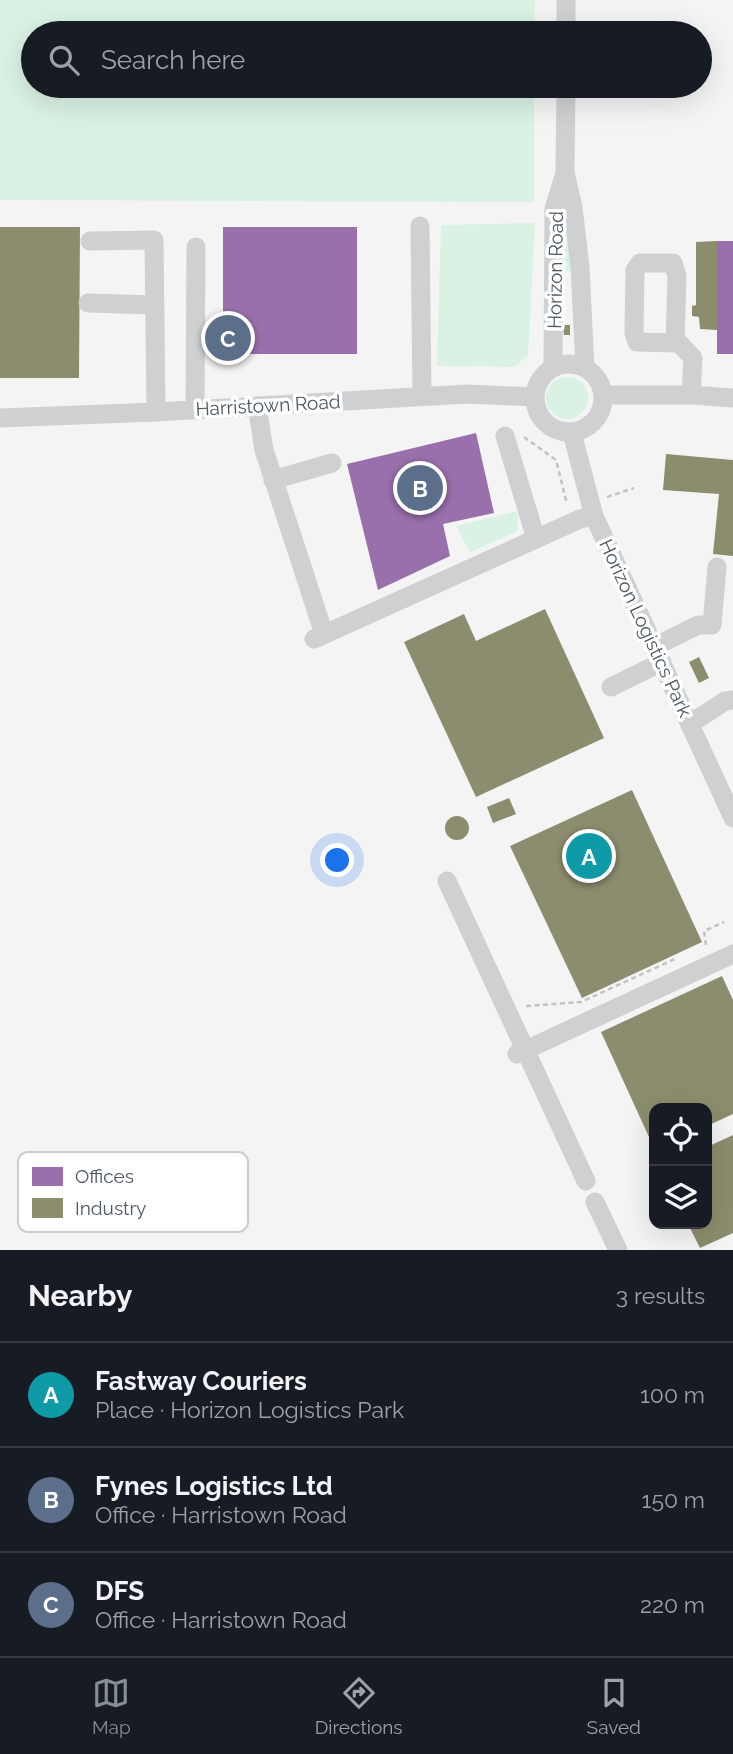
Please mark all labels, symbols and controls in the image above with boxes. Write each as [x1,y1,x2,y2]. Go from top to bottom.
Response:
search box [21,21,712,98]
icon: search [45,41,83,79]
text: Search here [101,45,245,75]
street label: Horizon Road [543,211,567,329]
pin: C [205,312,251,364]
street label: Harristown Road [195,390,341,420]
pin: B [397,462,443,514]
street label: Horizon Logistics Park [595,536,697,720]
pin: A [566,830,612,882]
your location [320,843,354,877]
map controls [649,1103,712,1229]
button: locate [649,1103,712,1166]
legend [18,1152,248,1232]
text: Offices [75,1165,134,1187]
button: layers [649,1166,712,1229]
text: Industry [75,1197,146,1219]
text: Nearby [28,1278,132,1313]
text: 3 results [616,1282,705,1309]
text: Fastway Couriers [95,1366,307,1396]
text: A [43,1381,59,1408]
text: 100 m [640,1381,705,1408]
text: Place · Horizon Logistics Park [95,1396,404,1423]
text: Fynes Logistics Ltd [95,1471,333,1501]
text: B [43,1486,59,1513]
text: 150 m [642,1486,705,1513]
text: Office · Harristown Road [95,1501,347,1528]
text: DFS [95,1576,144,1606]
text: C [43,1591,59,1618]
text: 220 m [640,1591,705,1618]
text: Office · Harristown Road [95,1606,347,1633]
tab: Map [92,1674,131,1738]
tab: Directions [315,1674,403,1738]
tab: Saved [587,1674,641,1738]

